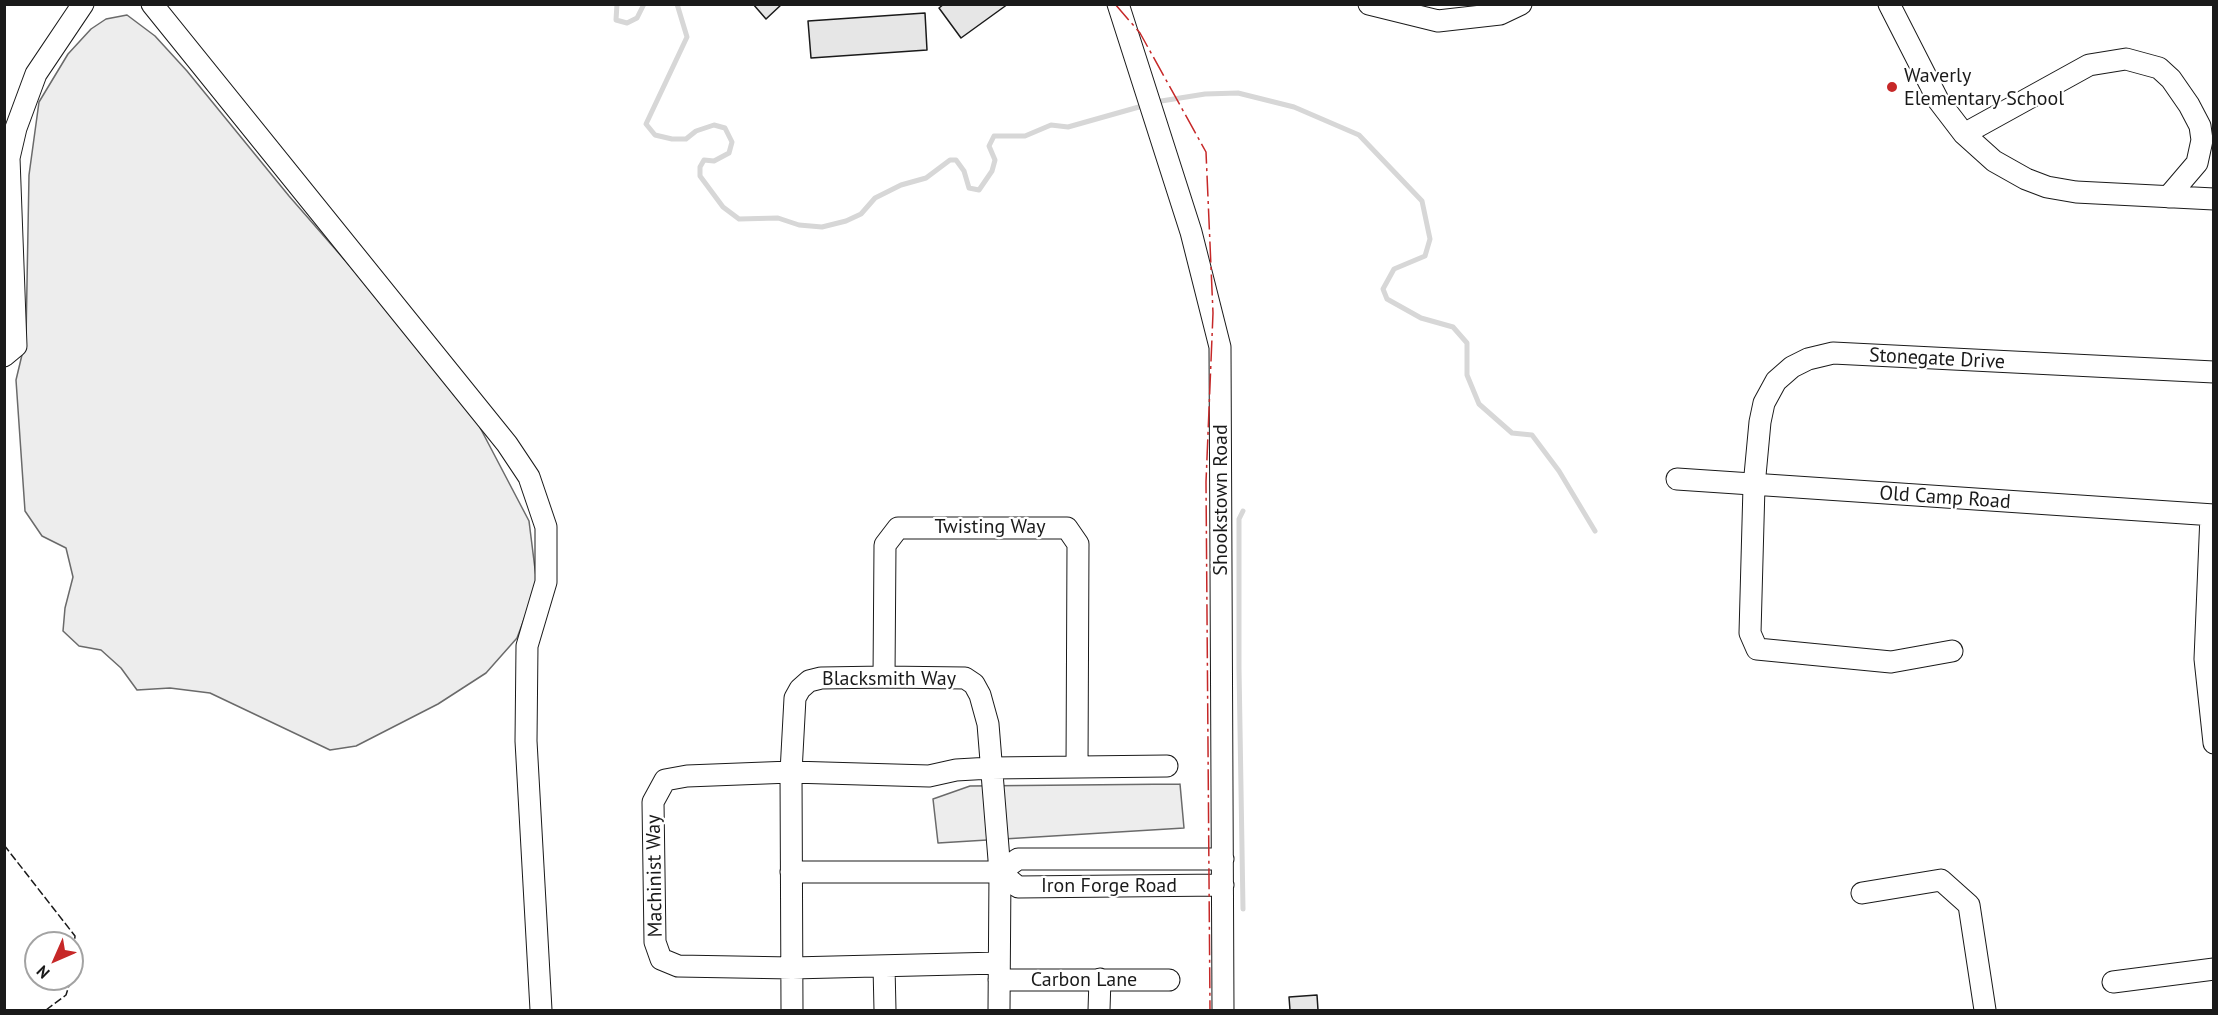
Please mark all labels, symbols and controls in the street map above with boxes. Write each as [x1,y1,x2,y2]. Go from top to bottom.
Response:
place label: Waverly Elementary School [1904,64,2064,111]
marker: Waverly Elementary School [1885,80,1899,94]
street label: Stonegate Drive [1868,343,2006,375]
street label: Shookstown Road [1209,424,1233,576]
street label: Old Camp Road [1879,481,2011,515]
street label: Twisting Way [934,515,1046,539]
street label: Blacksmith Way [822,667,956,691]
street label: Machinist Way [642,814,668,938]
street label: Iron Forge Road [1041,874,1177,898]
north arrow [24,931,84,991]
text: N [32,962,53,983]
street label: Carbon Lane [1031,968,1137,992]

